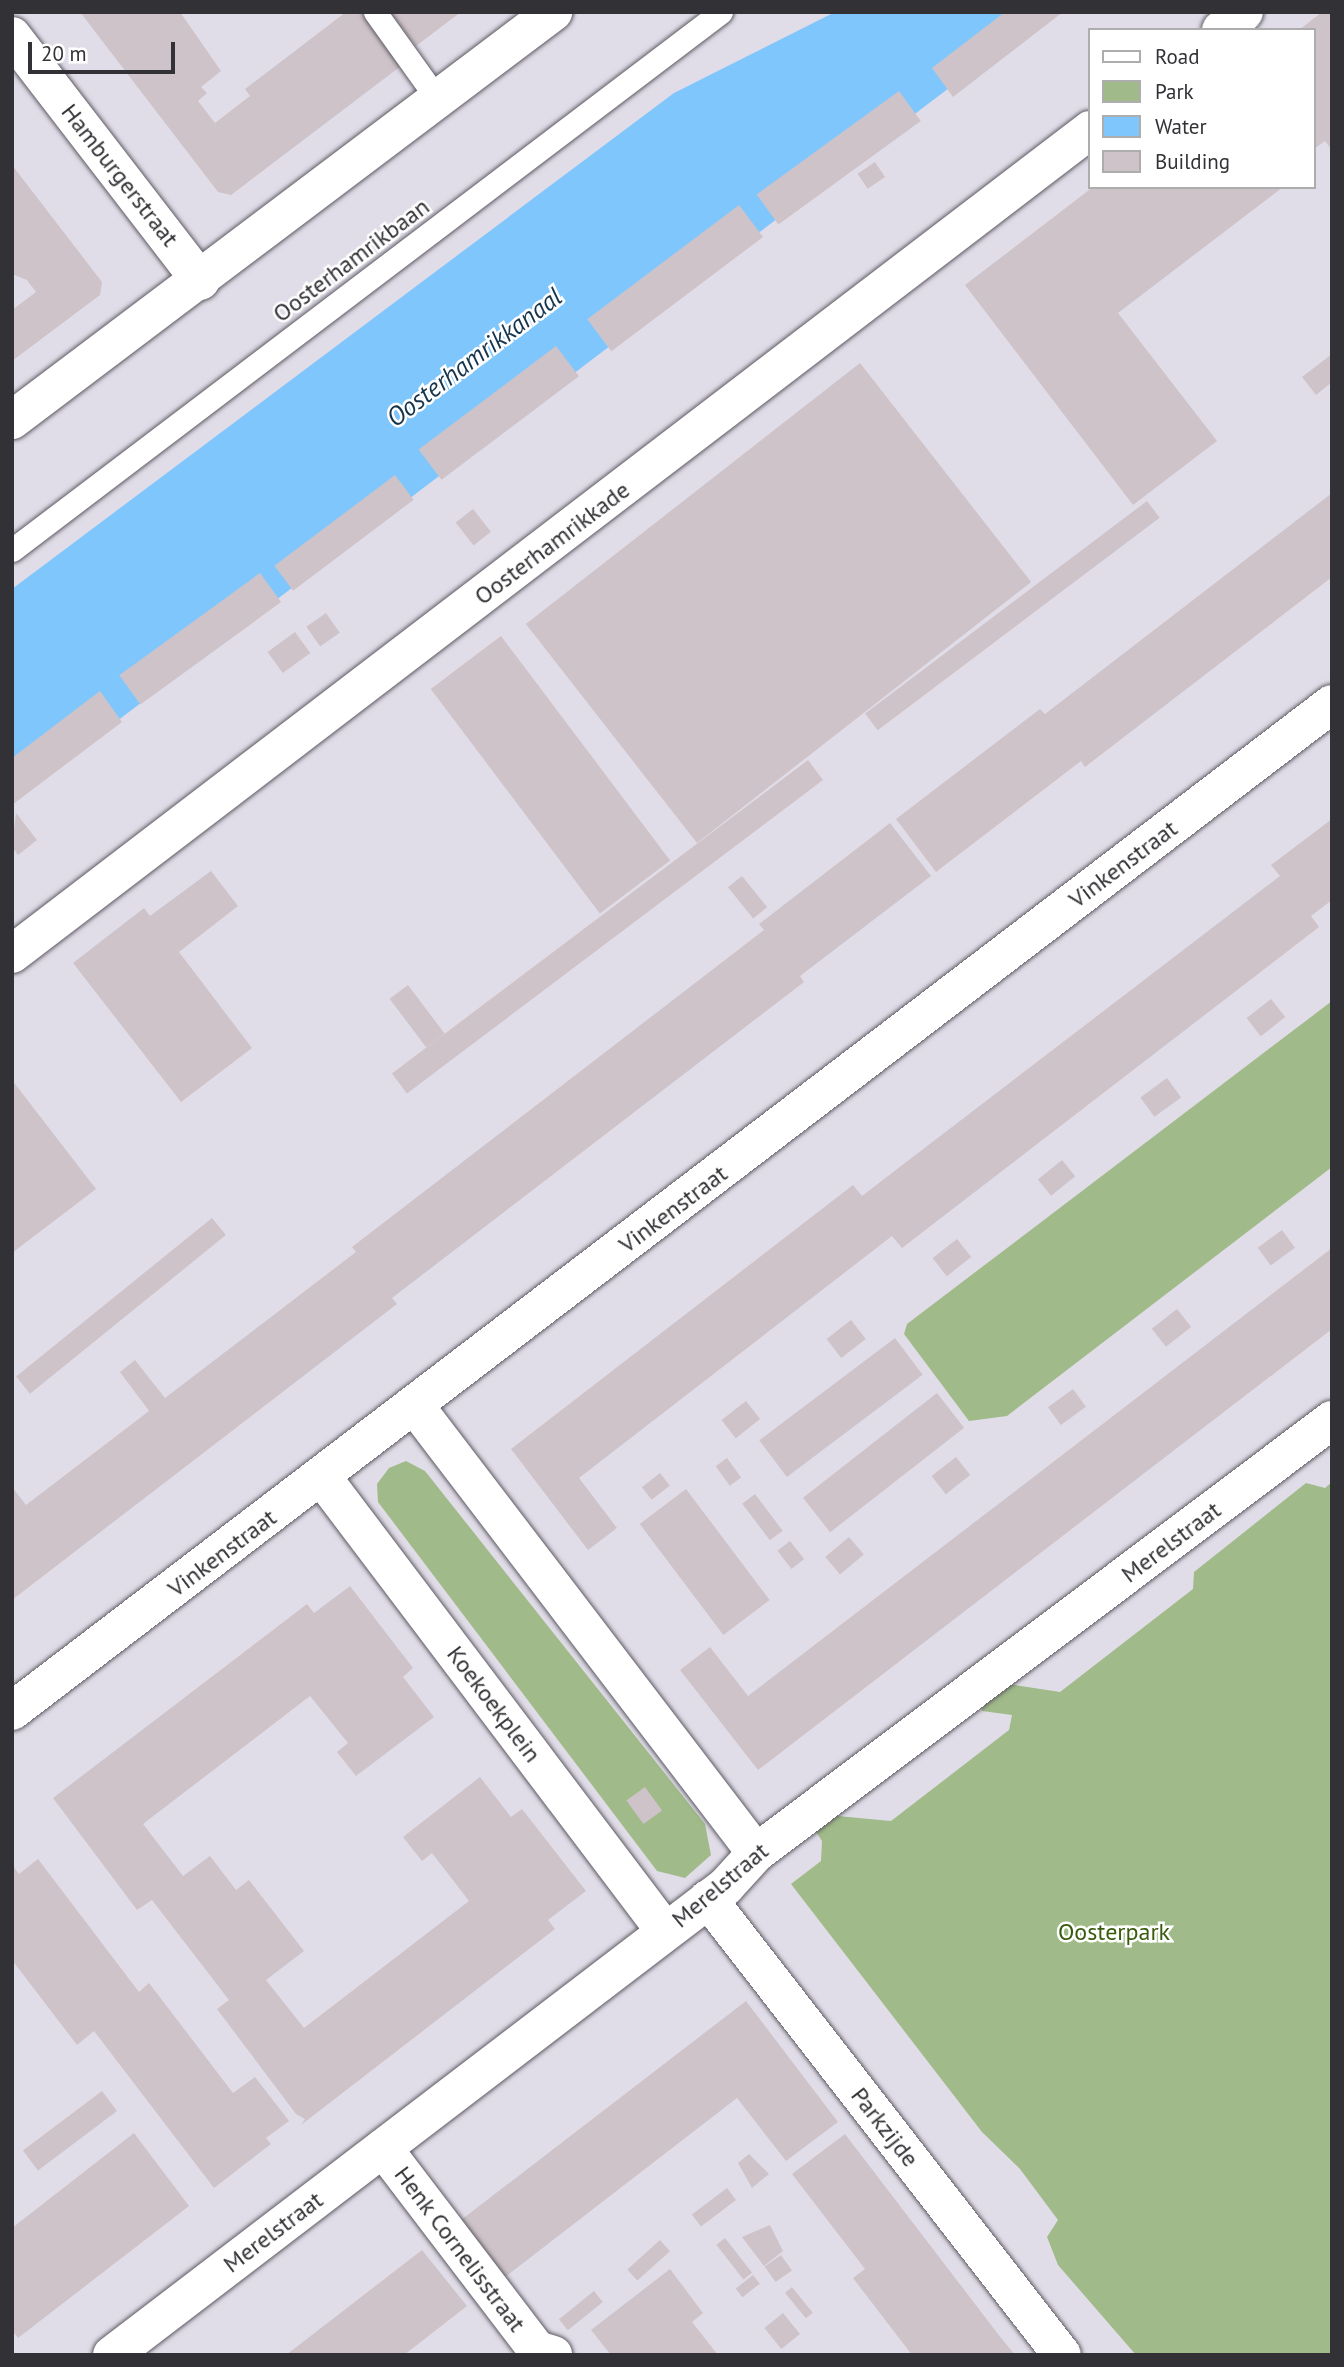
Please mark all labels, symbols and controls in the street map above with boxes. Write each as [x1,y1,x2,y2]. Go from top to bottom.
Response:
scale bar [32,28,178,72]
legend [1088,28,1316,189]
text: 20 m [41,40,87,67]
text: Road [1155,43,1199,70]
text: Park [1155,78,1194,105]
street label: Hamburgerstraat [55,98,185,252]
text: Water [1155,113,1207,140]
text: Building [1155,148,1230,175]
street label: Oosterhamrikbaan [267,192,435,328]
water label: Oosterhamrikkanaal [380,281,568,433]
street label: Oosterhamrikkade [469,475,635,611]
street label: Vinkenstraat [1063,814,1183,914]
street label: Vinkenstraat [613,1159,733,1259]
street label: Merelstraat [1116,1495,1226,1589]
street label: Vinkenstraat [162,1503,282,1603]
street label: Koekoekplein [441,1640,547,1768]
street label: Merelstraat [666,1836,774,1934]
park label: Oosterpark [1058,1918,1170,1946]
street label: Parkzijde [845,2082,925,2172]
street label: Henk Cornelisstraat [388,2160,532,2338]
street label: Merelstraat [218,2185,328,2279]

